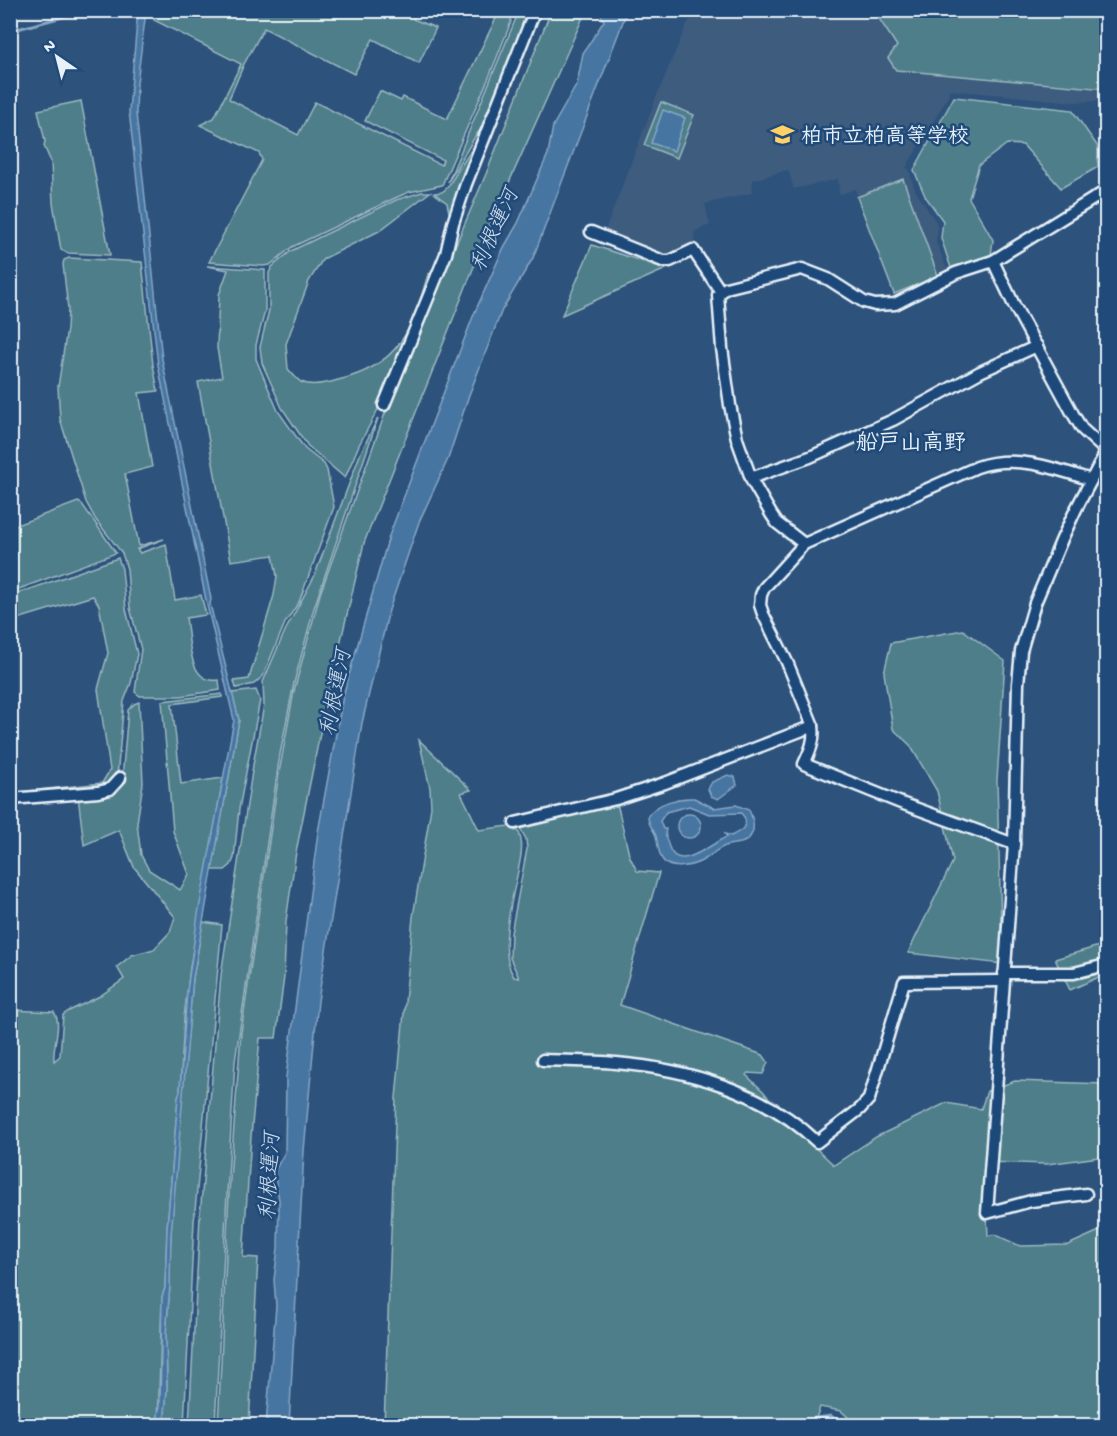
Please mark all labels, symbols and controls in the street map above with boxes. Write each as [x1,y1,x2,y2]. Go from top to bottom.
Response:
north arrow [27,27,87,87]
text: N [41,36,61,58]
school or university icon: 柏市立柏高等学校 [770,122,796,148]
place label: 柏市立柏高等学校 [801,124,969,151]
water label: 利根運河 [466,182,528,276]
district label: 船戸山高野 [856,431,966,458]
water label: 利根運河 [316,644,360,738]
water label: 利根運河 [256,1129,287,1221]

